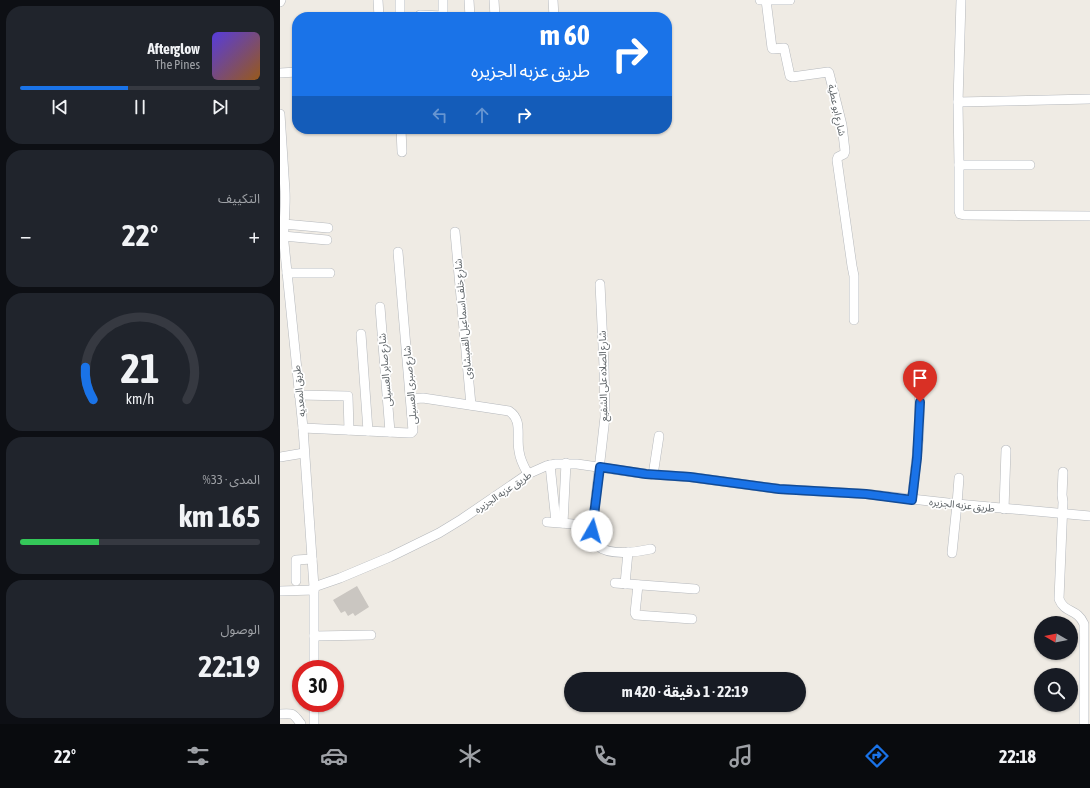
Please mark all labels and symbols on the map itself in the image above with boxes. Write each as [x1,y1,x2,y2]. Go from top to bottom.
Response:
street label: شارع ابو عطية [824,83,848,138]
street label: شارع خلف اسماعيل القمبشاوى [452,258,476,380]
street label: شارع الصلاه على الشفيع [597,330,611,422]
street label: شارع صابر العسيلى [376,333,396,407]
street label: شارع صبرى العسيلى [401,345,421,425]
pin [903,361,937,402]
street label: طريق المعديه [291,364,308,417]
street label: طريق عزبه الجزيره [473,469,534,516]
street label: طريق عزبه الجزيره [928,496,996,515]
position arrow [571,510,613,552]
north arrow [1034,616,1078,660]
speed limit sign: 30 [292,660,344,712]

